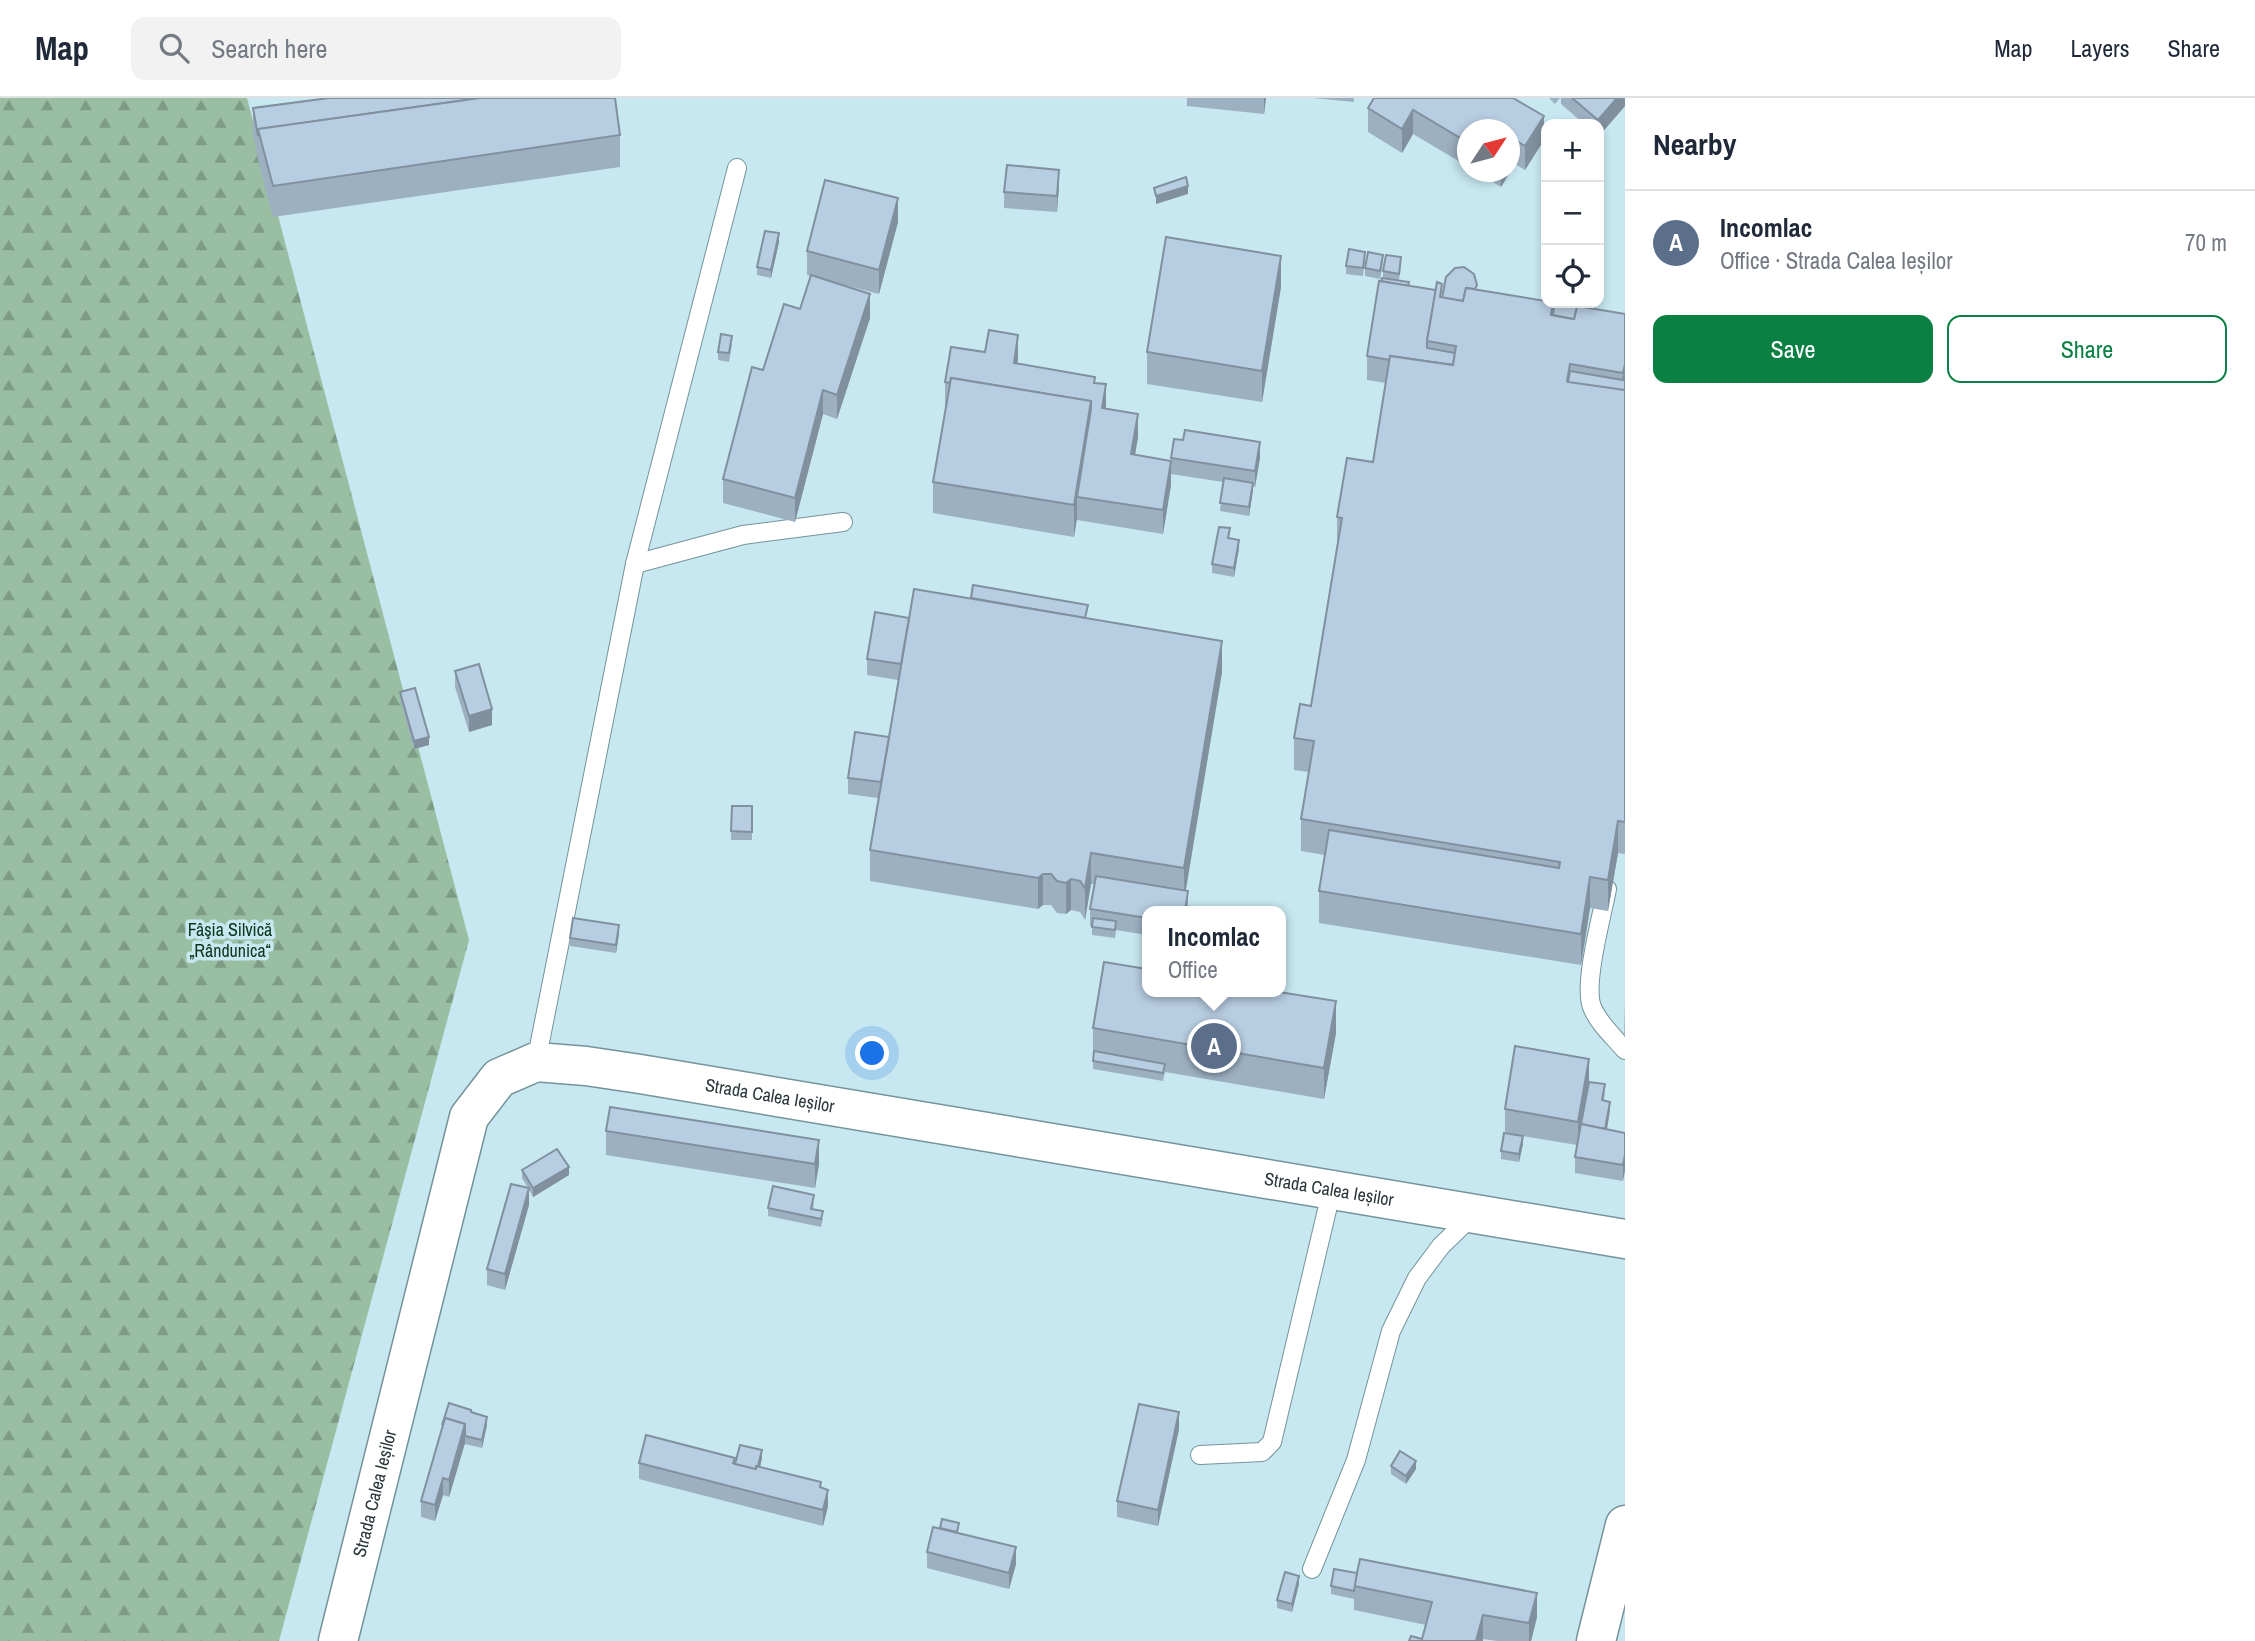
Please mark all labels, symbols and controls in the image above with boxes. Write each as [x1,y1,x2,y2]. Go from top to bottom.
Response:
search box [131,17,621,80]
text: Map [35,26,89,70]
icon: search [155,29,193,67]
text: Search here [211,31,327,66]
text: Map [1994,32,2032,64]
text: Layers [2070,32,2129,64]
text: Share [2167,32,2220,64]
north arrow [1457,119,1520,182]
map controls [1541,119,1604,308]
button: + [1541,119,1604,182]
text: Nearby [1653,124,1736,164]
button: − [1541,182,1604,245]
text: Incomlac [1720,210,1812,245]
text: A [1669,227,1683,258]
text: 70 m [2185,227,2227,258]
button: locate [1541,245,1604,308]
text: Office · Strada Calea Ieșilor [1720,245,1952,276]
button: Save [1653,315,1933,383]
button: Share [1947,315,2227,383]
popup [1142,906,1286,997]
park label: Fâşia Silvică „Rândunica“ [188,917,272,963]
text: Incomlac [1168,919,1260,954]
text: Office [1168,954,1218,985]
pin: A [1191,1020,1237,1072]
your location [855,1036,889,1070]
street label: Strada Calea Ieșilor [703,1072,836,1118]
street label: Strada Calea Ieșilor [1263,1166,1396,1212]
street label: Strada Calea Ieșilor [346,1427,402,1560]

